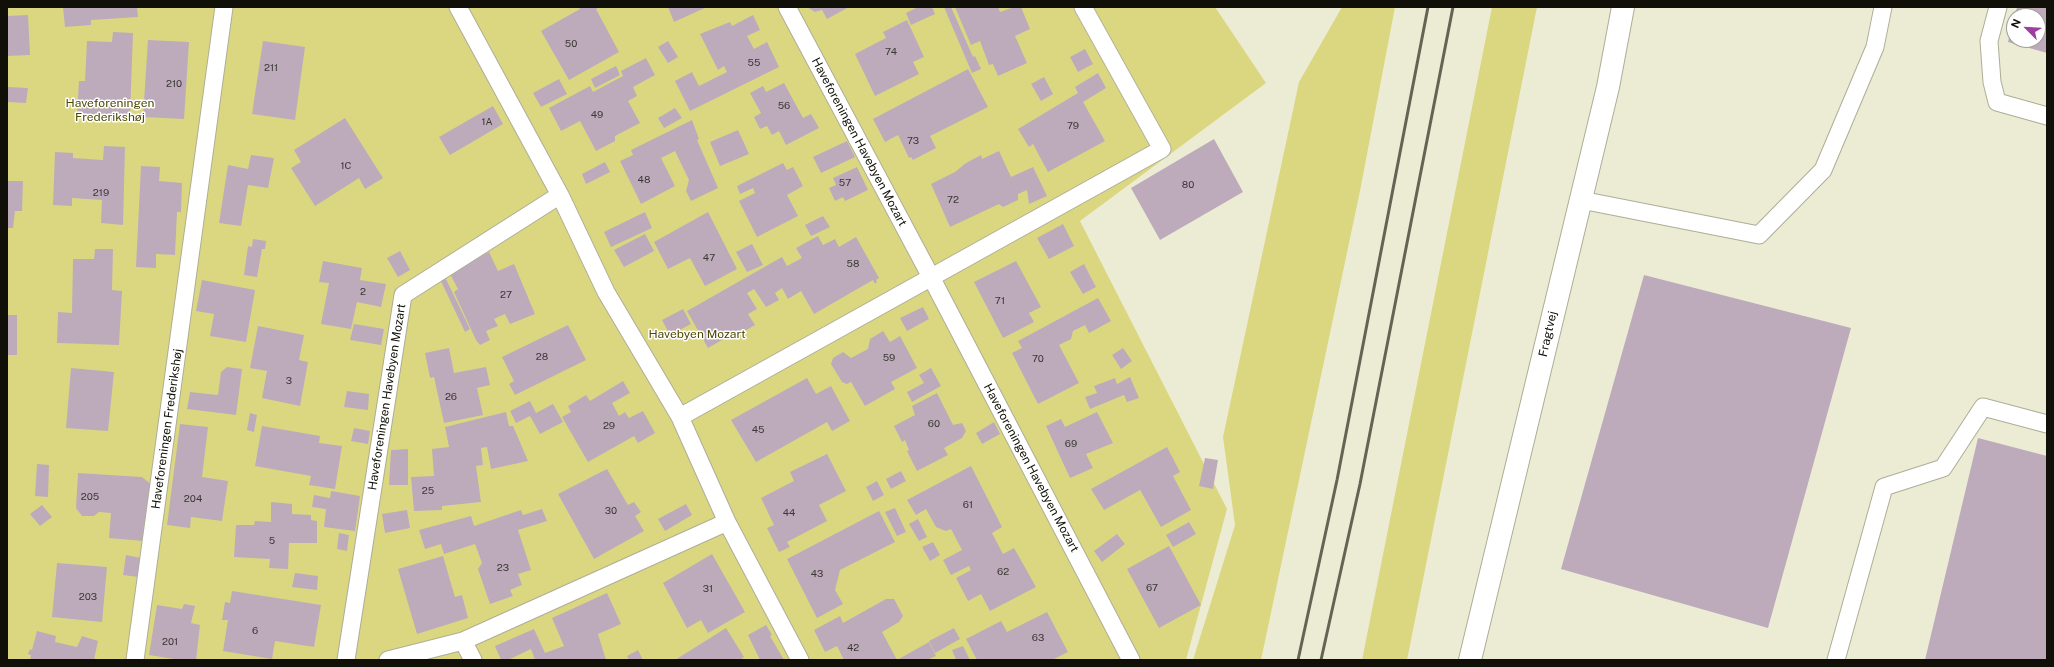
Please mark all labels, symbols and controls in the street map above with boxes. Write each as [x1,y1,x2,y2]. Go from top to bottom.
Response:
north arrow [2006,8,2046,48]
text: N [2009,17,2023,30]
house number: 50 [565,38,577,50]
house number: 74 [885,46,897,58]
street label: Haveforeningen Havebyen Mozart [808,55,910,229]
house number: 55 [748,57,760,69]
house number: 211 [264,62,278,74]
house number: 210 [166,78,182,90]
park label: Haveforeningen Frederikshøj [66,96,154,124]
house number: 56 [778,100,790,112]
house number: 49 [591,109,603,121]
house number: 1A [481,116,493,128]
house number: 79 [1067,120,1079,132]
house number: 73 [907,135,919,147]
house number: 1C [341,160,351,172]
house number: 48 [638,174,650,186]
house number: 57 [839,177,851,189]
house number: 80 [1182,179,1194,191]
house number: 219 [93,187,109,199]
house number: 72 [947,194,959,206]
house number: 47 [703,252,715,264]
house number: 58 [847,258,859,270]
house number: 2 [360,286,366,298]
house number: 27 [500,289,512,301]
house number: 71 [995,295,1005,307]
street label: Haveforeningen Havebyen Mozart [365,303,409,491]
street label: Fragtvej [1536,310,1560,358]
park label: Havebyen Mozart [648,327,746,341]
street label: Haveforeningen Frederikshøj [149,348,185,510]
house number: 28 [536,351,548,363]
house number: 59 [883,352,895,364]
house number: 70 [1032,353,1044,365]
house number: 3 [286,375,292,387]
street label: Haveforeningen Havebyen Mozart [980,381,1082,555]
house number: 26 [445,391,457,403]
house number: 60 [928,418,940,430]
house number: 29 [603,420,615,432]
house number: 45 [752,424,764,436]
house number: 69 [1065,438,1077,450]
house number: 25 [422,485,434,497]
house number: 205 [81,491,99,503]
house number: 204 [184,493,202,505]
house number: 61 [963,499,973,511]
house number: 30 [605,505,617,517]
house number: 44 [783,507,795,519]
house number: 5 [269,535,275,547]
house number: 23 [497,562,509,574]
house number: 62 [997,566,1009,578]
house number: 43 [811,568,823,580]
house number: 67 [1146,582,1158,594]
house number: 31 [703,583,713,595]
house number: 203 [79,591,97,603]
house number: 6 [252,625,258,637]
house number: 63 [1032,632,1044,644]
house number: 201 [162,636,178,648]
house number: 42 [847,642,859,654]

